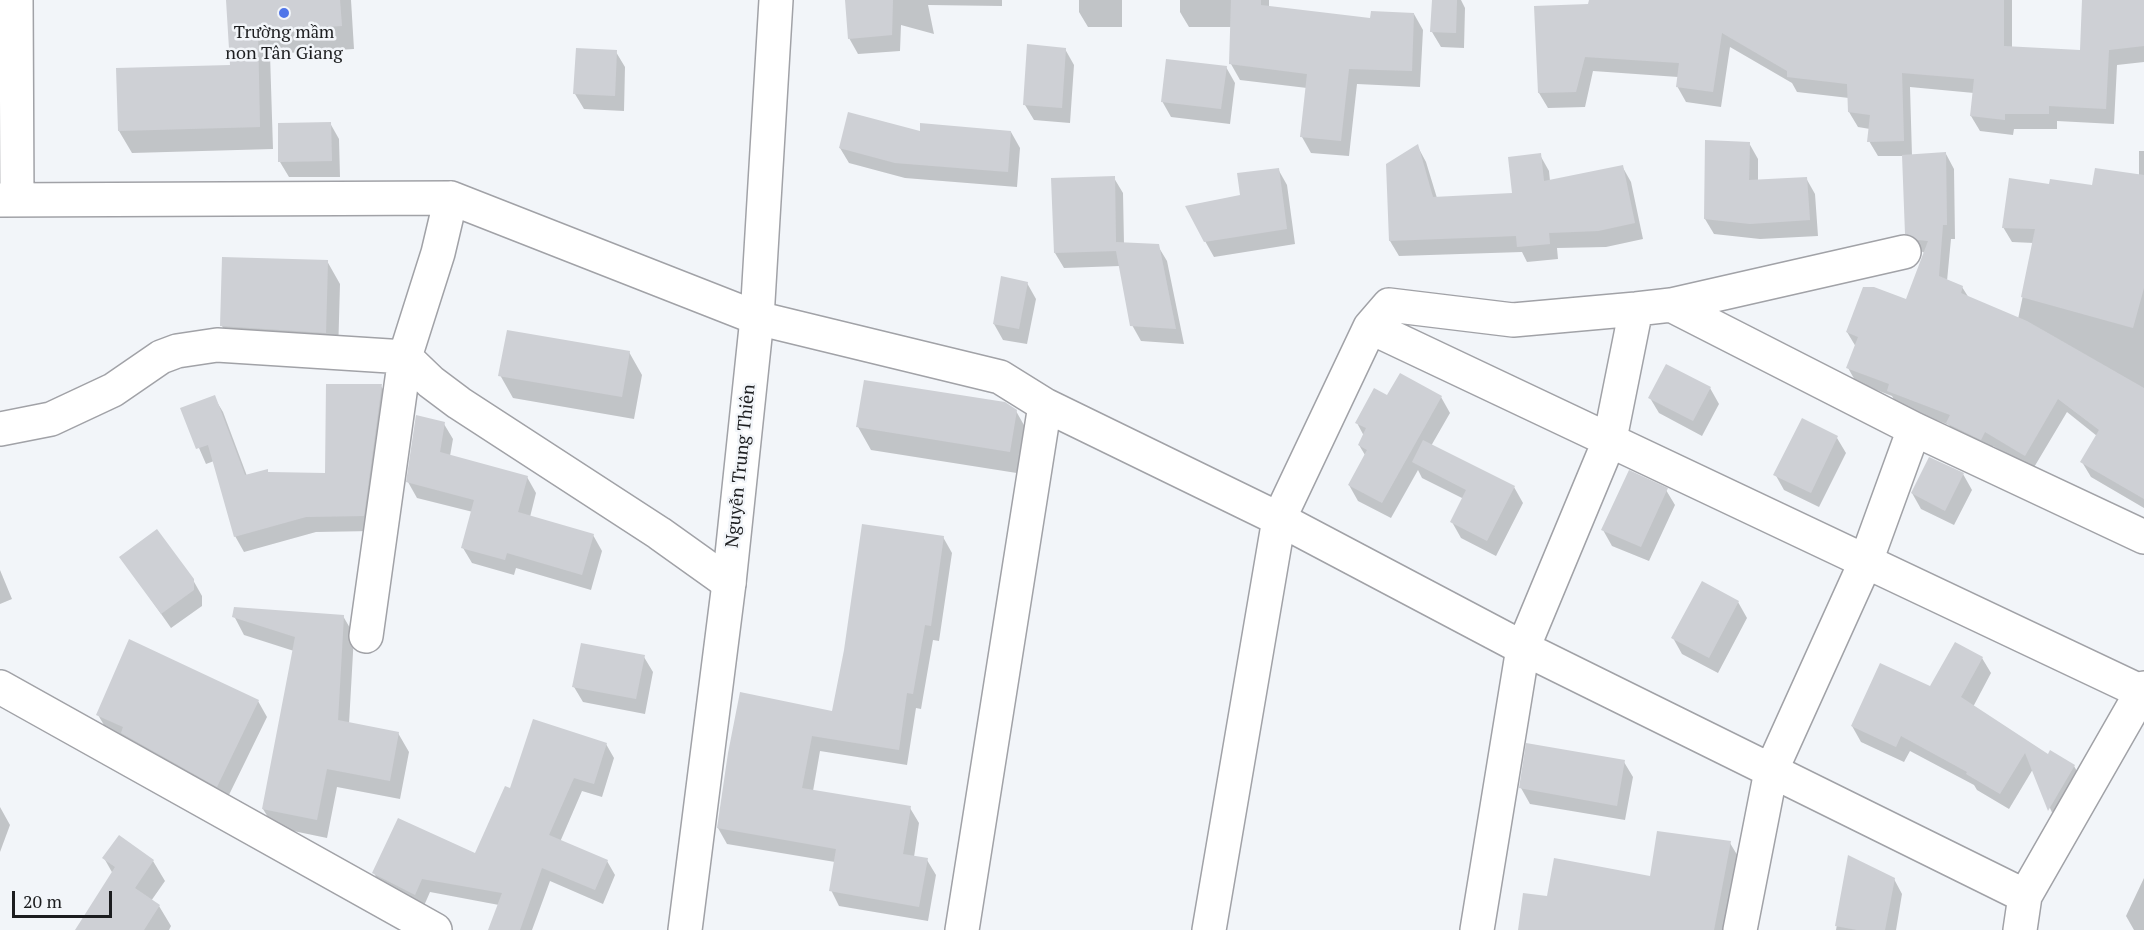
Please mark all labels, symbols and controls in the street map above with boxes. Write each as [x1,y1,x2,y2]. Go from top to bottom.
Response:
marker: Trường mầm non Tân Giang [277,6,291,20]
place label: Trường mầm non Tân Giang [225,22,343,64]
street label: Nguyễn Trung Thiên [722,383,760,549]
scale bar [15,879,116,917]
text: 20 m [23,889,62,913]

